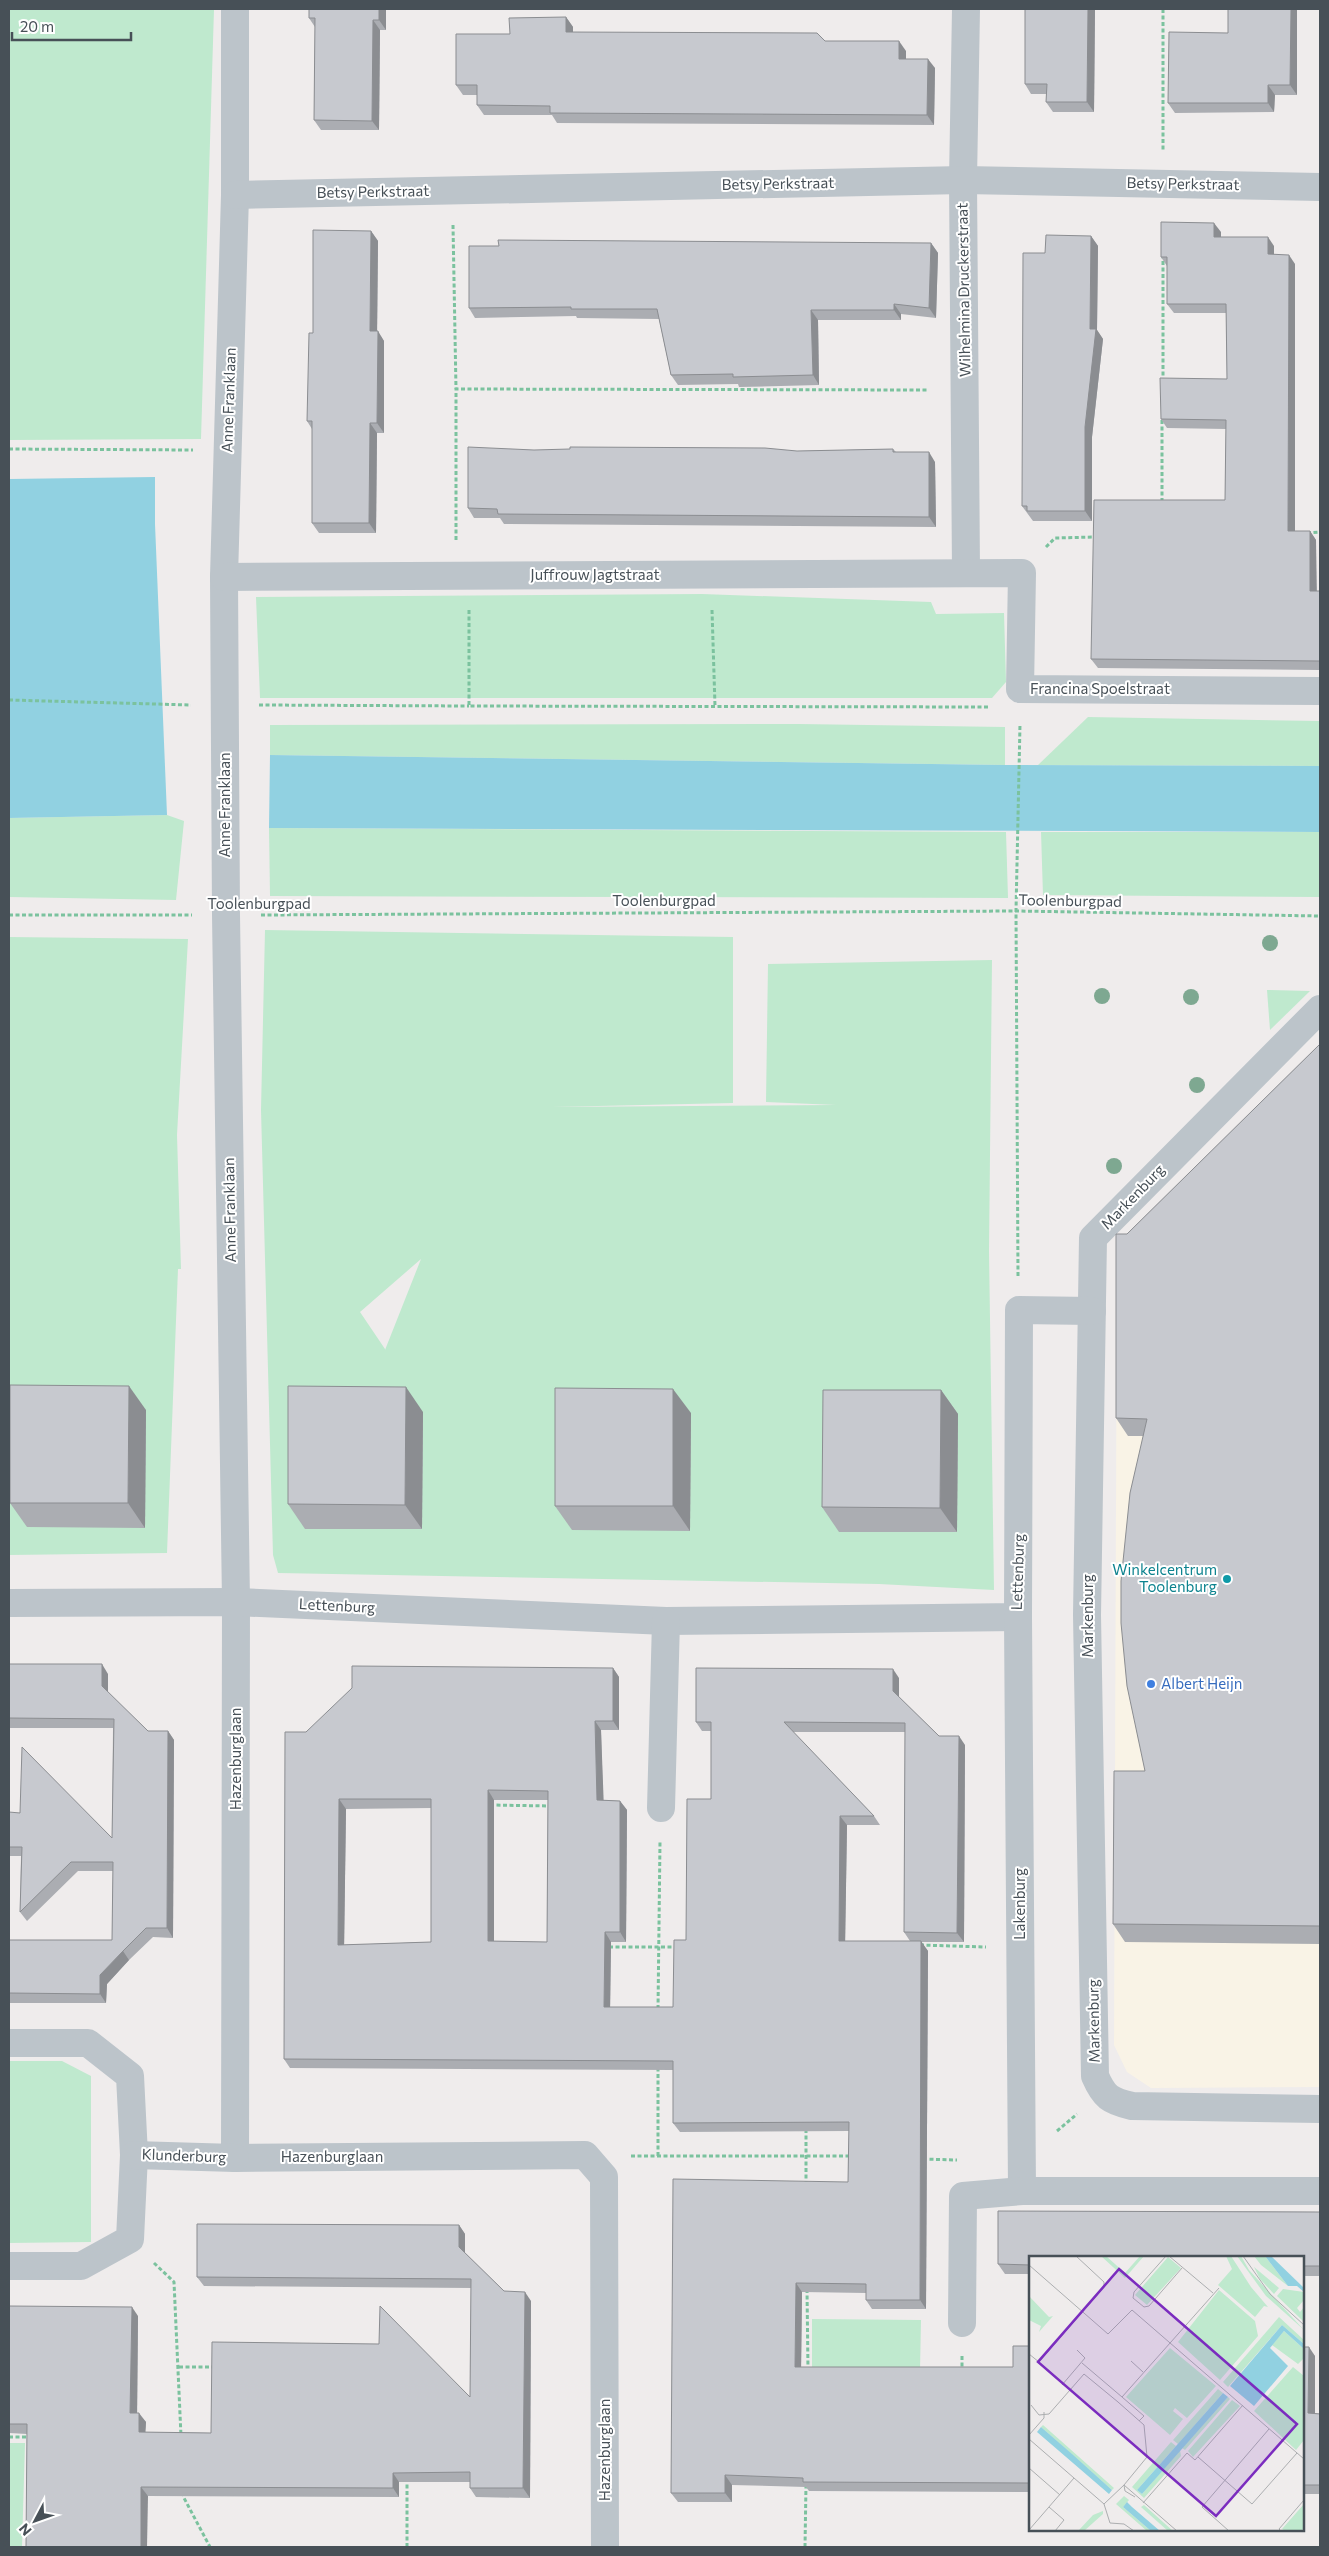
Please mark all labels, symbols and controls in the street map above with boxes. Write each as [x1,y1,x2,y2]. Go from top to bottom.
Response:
scale bar [12,10,131,42]
text: 20 m [20,17,54,35]
street label: Betsy Perkstraat [721,173,835,193]
street label: Betsy Perkstraat [1126,173,1240,193]
street label: Betsy Perkstraat [316,181,430,201]
street label: Wilhelmina Druckerstraat [952,203,974,377]
street label: Anne Franklaan [217,347,239,453]
street label: Juffrouw Jagtstraat [530,565,660,583]
street label: Francina Spoelstraat [1030,679,1170,697]
street label: Anne Franklaan [215,752,233,858]
street label: Toolenburgpad [1018,890,1122,910]
street label: Toolenburgpad [612,891,716,909]
street label: Toolenburgpad [207,894,311,912]
street label: Anne Franklaan [219,1157,239,1263]
street label: Markenburg [1097,1160,1168,1233]
street label: Lettenburg [1007,1533,1027,1610]
place label: Winkelcentrum Toolenburg [1112,1560,1217,1595]
marker: Winkelcentrum Toolenburg [1221,1573,1233,1585]
street label: Markenburg [1078,1574,1096,1658]
street label: Lettenburg [298,1594,376,1616]
place label: Albert Heijn [1161,1674,1242,1692]
marker: Albert Heijn [1145,1678,1157,1690]
street label: Hazenburglaan [226,1708,244,1810]
street label: Lakenburg [1010,1868,1028,1940]
street label: Markenburg [1083,1979,1103,2063]
street label: Klunderburg [141,2145,227,2165]
street label: Hazenburglaan [281,2147,383,2165]
inset map [1029,2256,1304,2531]
street label: Hazenburglaan [595,2399,613,2501]
north arrow [10,2496,60,2546]
text: N [15,2520,35,2539]

